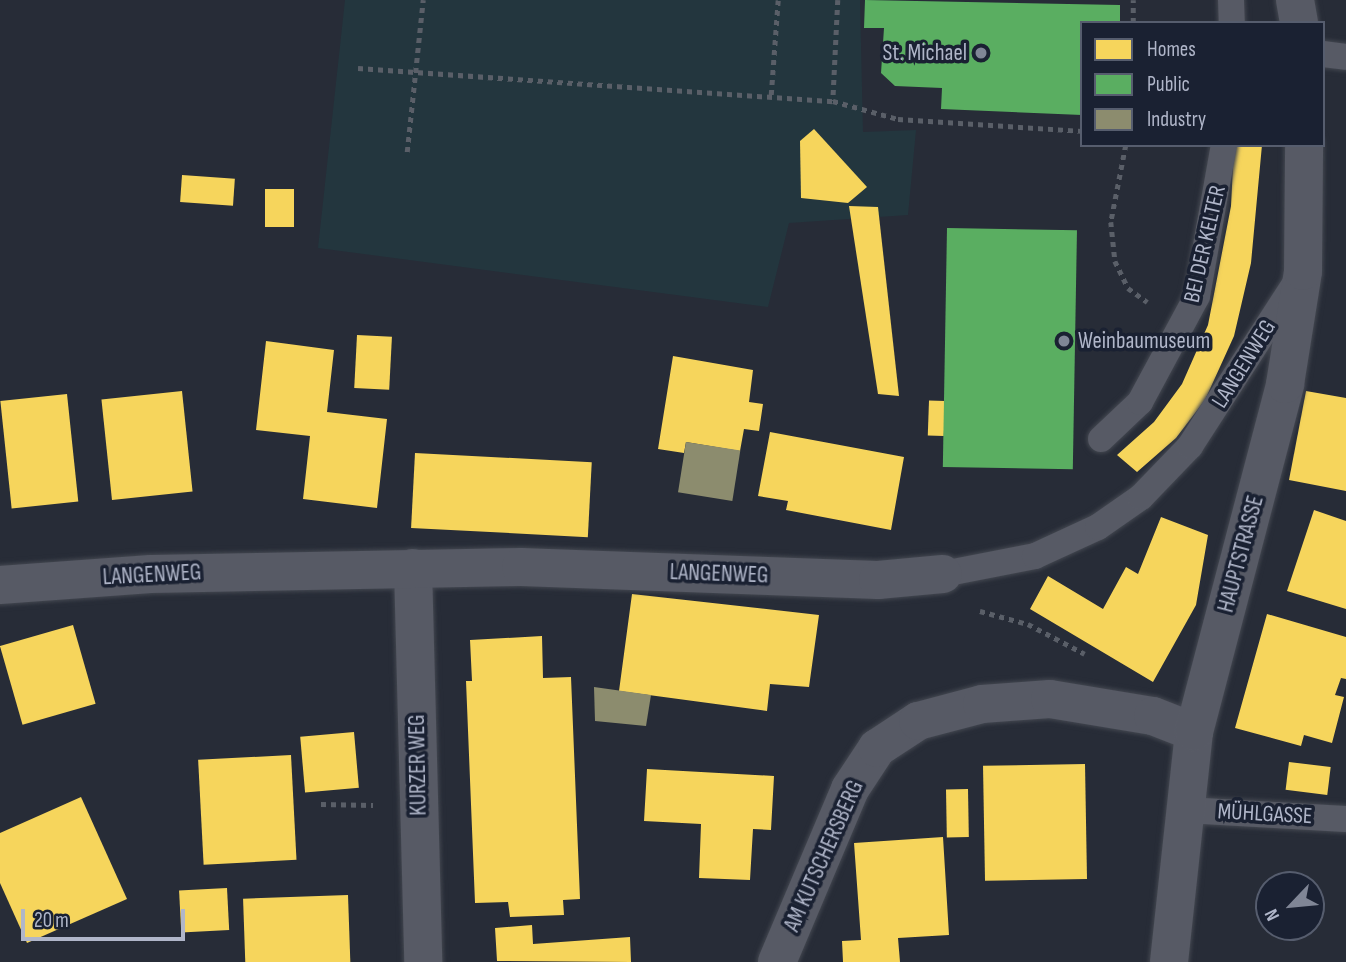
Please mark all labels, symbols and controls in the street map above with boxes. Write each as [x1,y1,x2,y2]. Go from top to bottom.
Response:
legend [1080,21,1325,147]
text: Homes [1147,37,1196,62]
place label: St. Michael [882,39,967,67]
marker: St. Michael [973,45,989,61]
text: Public [1147,72,1190,97]
text: Industry [1147,107,1206,132]
street label: BEI DER KELTER [1178,183,1232,305]
street label: LANGENWEG [1206,315,1282,413]
place label: Weinbaumuseum [1078,327,1210,355]
marker: Weinbaumuseum [1056,333,1072,349]
street label: HAUPTSTRASSE [1212,493,1270,615]
street label: LANGENWEG [669,558,769,590]
street label: LANGENWEG [102,559,202,591]
street label: KURZER WEG [403,714,433,816]
street label: AM KUTSCHERSBERG [778,776,870,936]
street label: MÜHLGASSE [1217,798,1313,830]
north arrow [1255,871,1325,941]
scale bar [24,895,189,939]
text: N [1260,905,1285,924]
text: 20 m [34,908,69,933]

